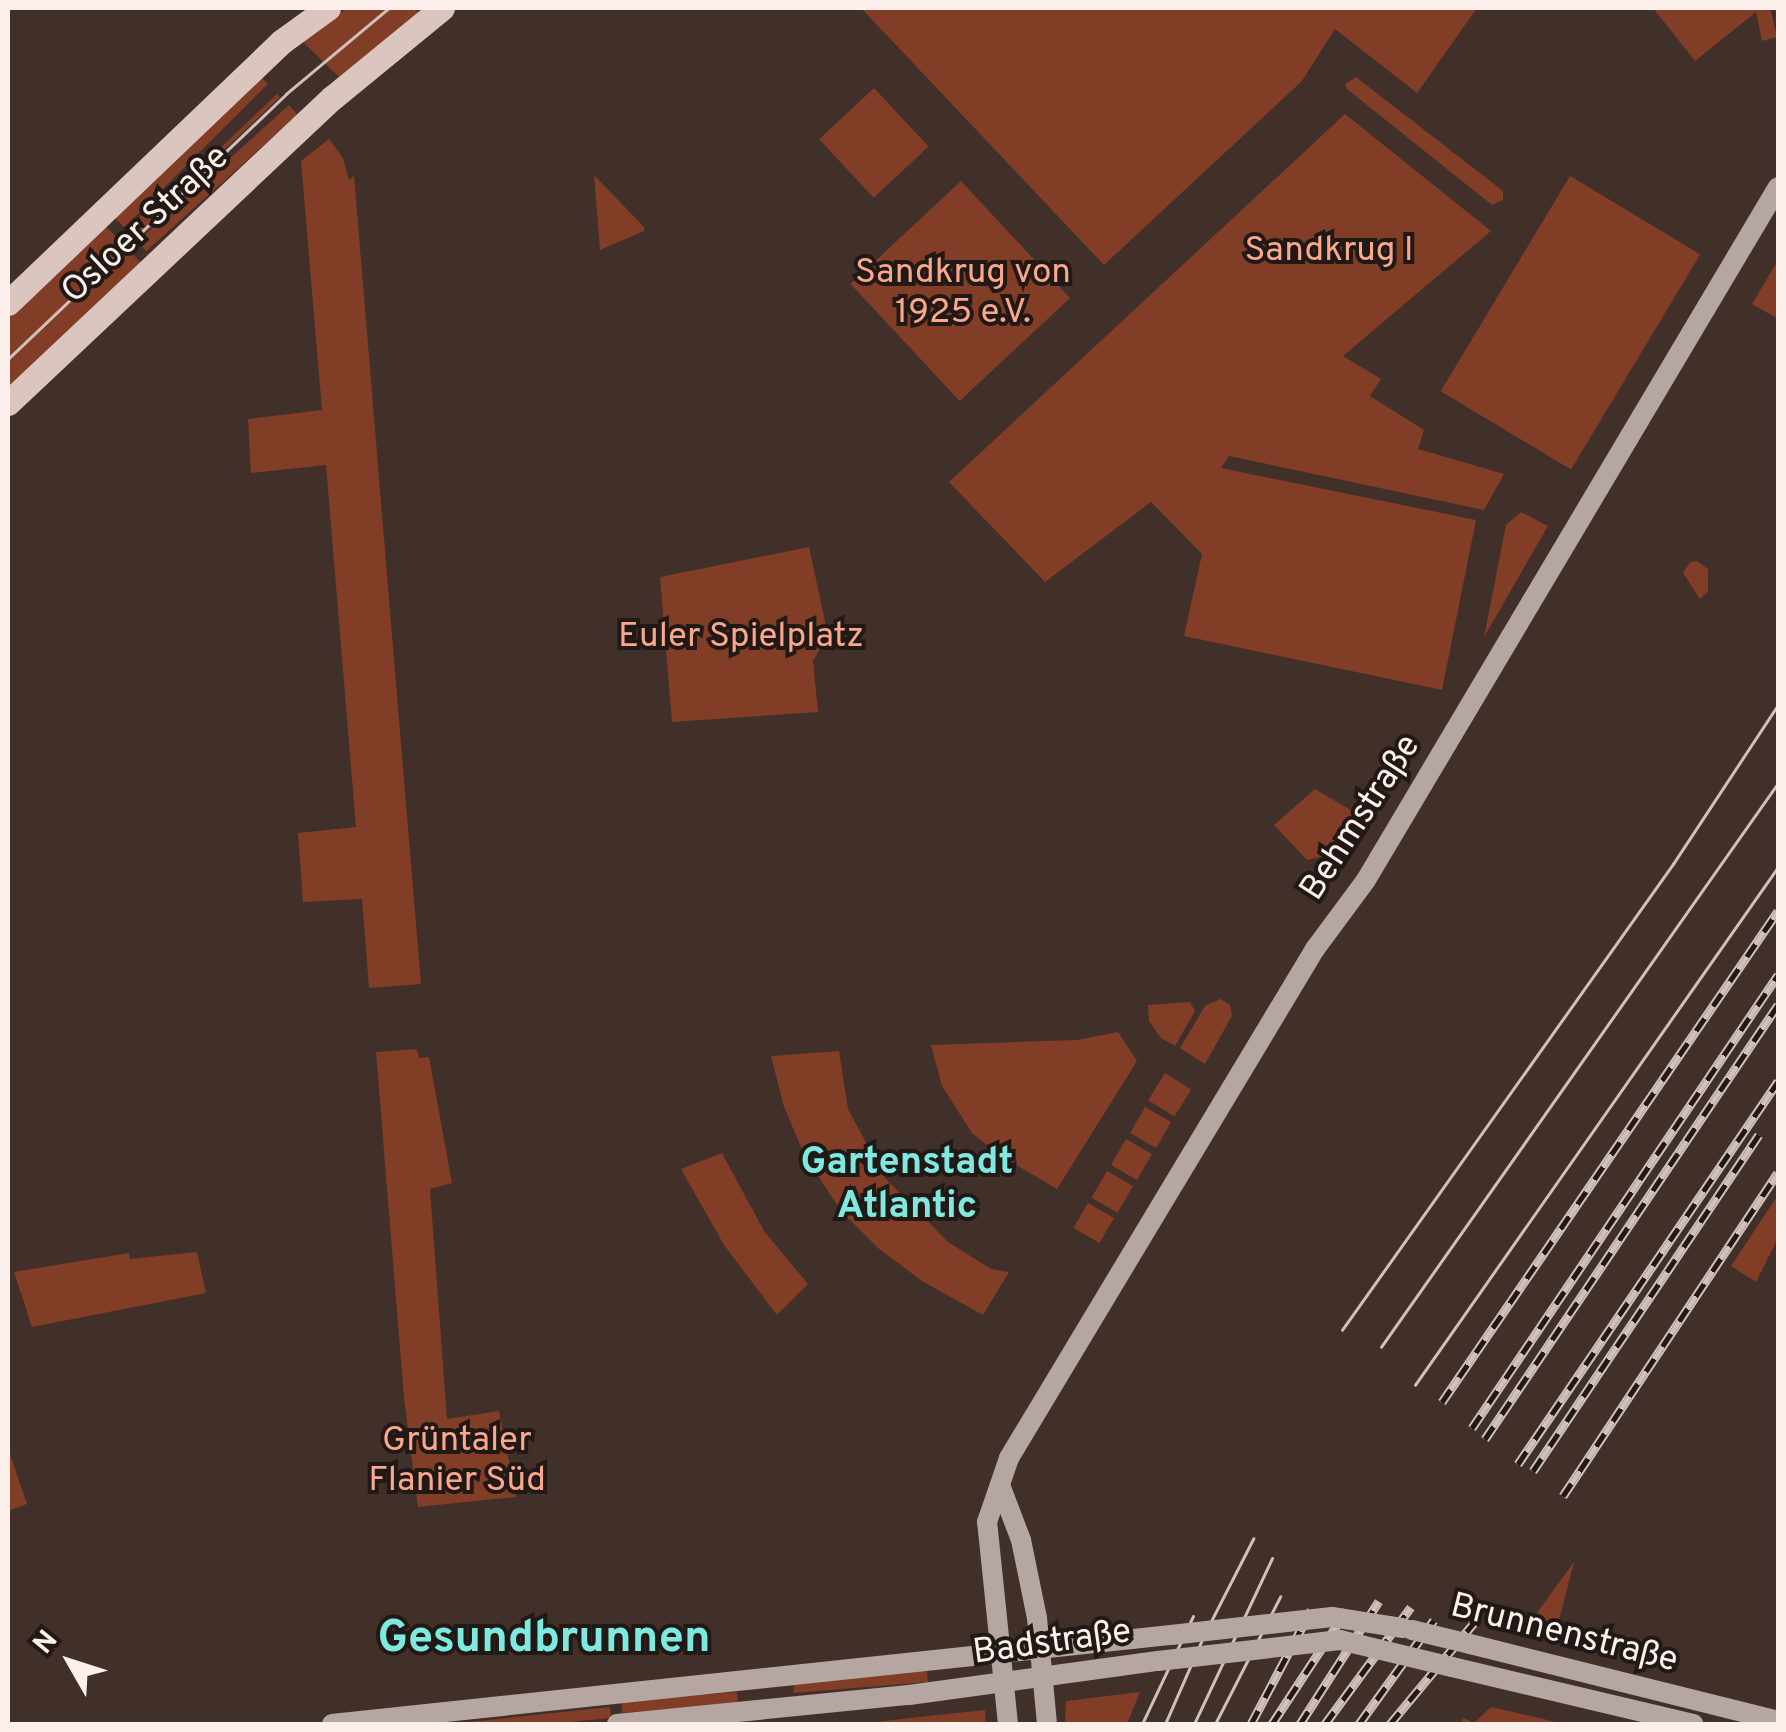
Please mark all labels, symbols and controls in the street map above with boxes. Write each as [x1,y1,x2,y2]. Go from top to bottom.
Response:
street label: Osloer Straße [54,137,238,313]
park label: Sandkrug I [1244,230,1414,272]
park label: Sandkrug von 1925 e.V. [855,252,1071,334]
park label: Euler Spielplatz [618,616,864,658]
street label: Behmstraße [1292,727,1430,909]
district label: Gartenstadt Atlantic [801,1141,1013,1230]
park label: Grüntaler Flanier Süd [368,1420,546,1502]
street label: Brunnenstraße [1446,1585,1682,1683]
street label: Badstraße [970,1611,1134,1675]
north arrow [20,1612,120,1712]
district label: Gesundbrunnen [377,1613,711,1667]
text: N [26,1624,67,1662]

